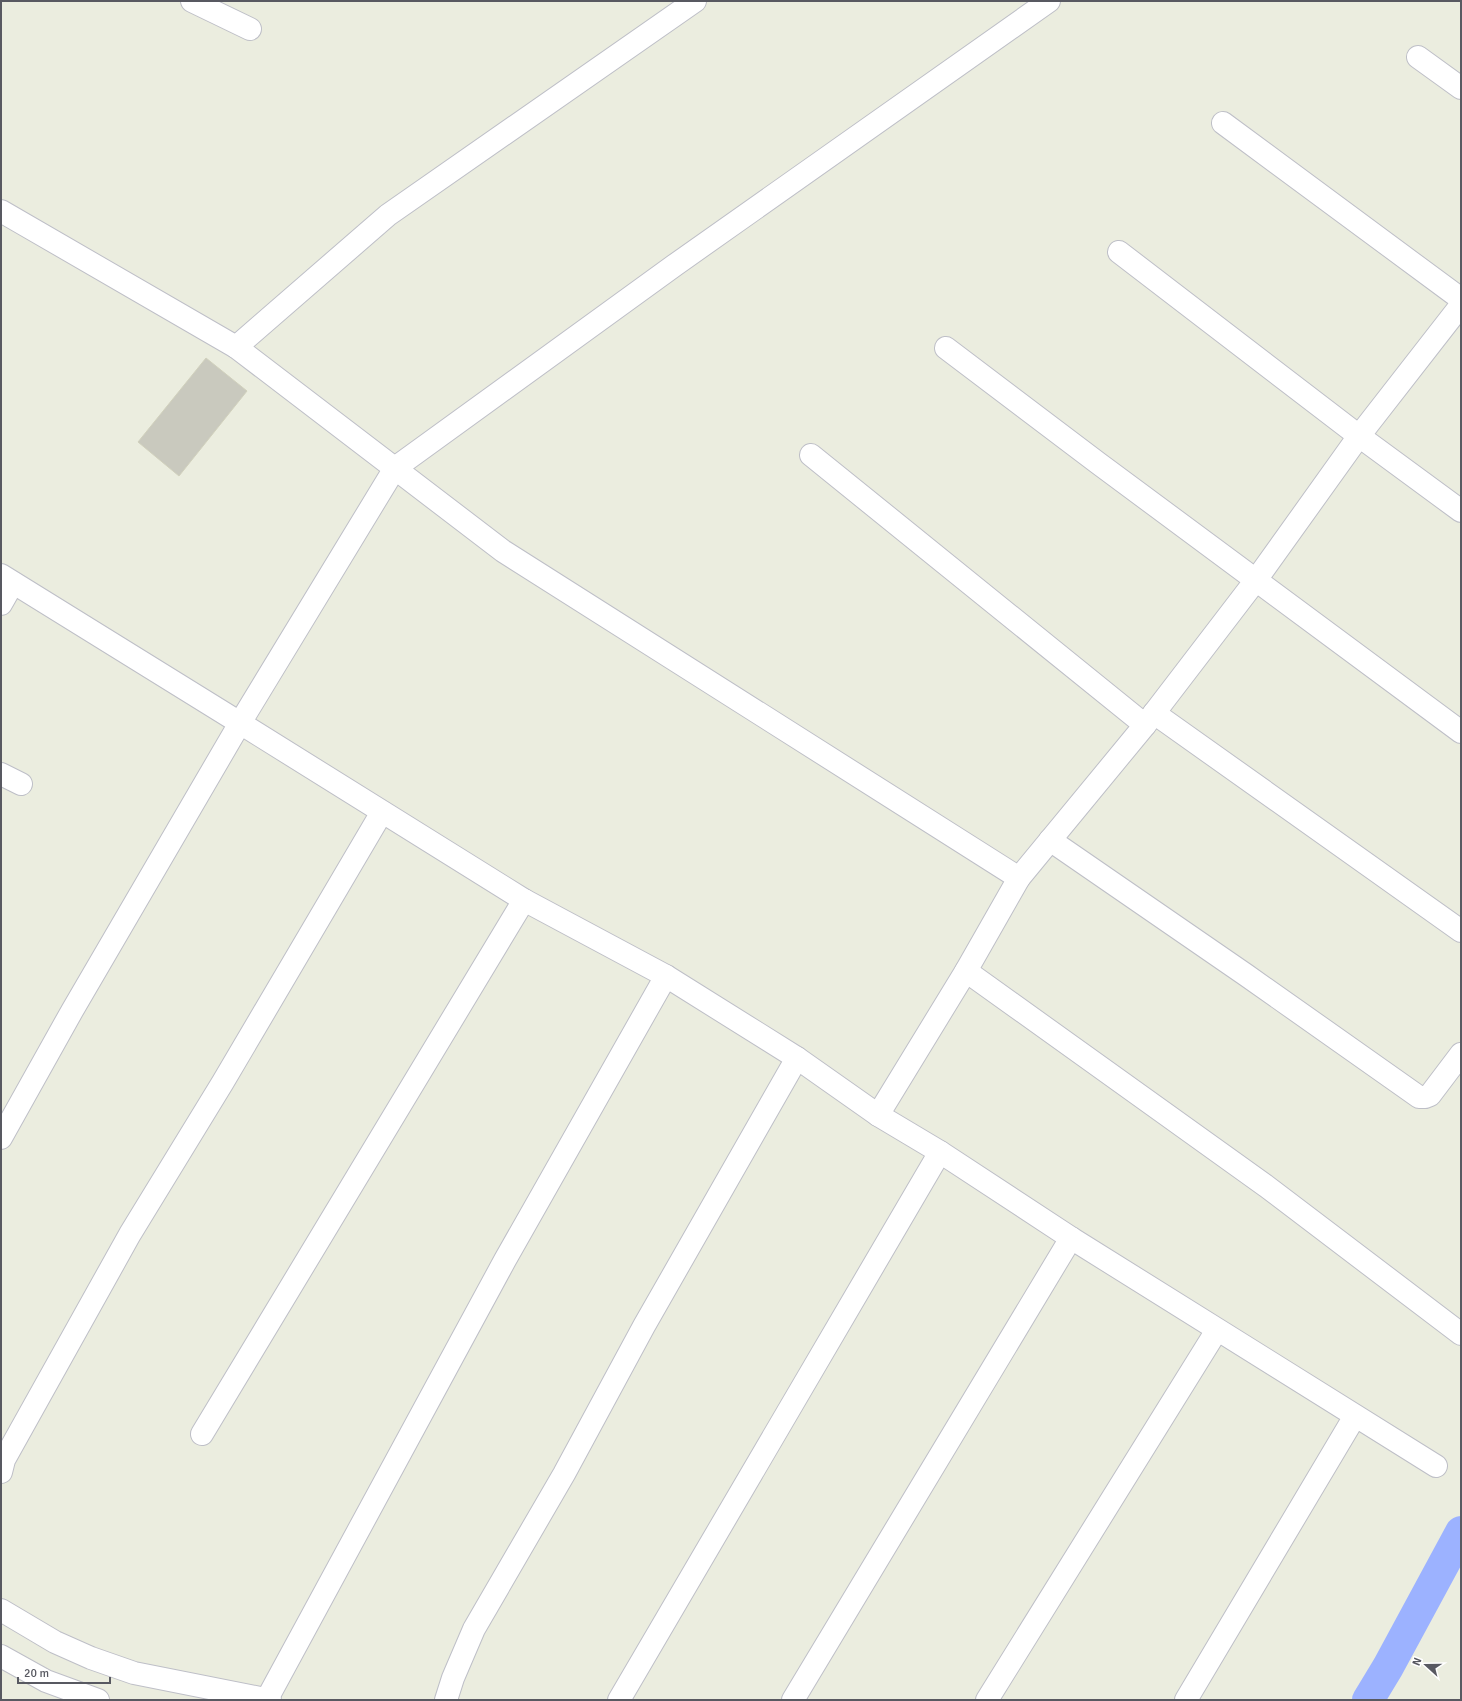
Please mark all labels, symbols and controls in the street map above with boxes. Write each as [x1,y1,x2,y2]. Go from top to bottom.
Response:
north arrow [1406,1645,1446,1685]
text: N [1410,1656,1425,1667]
scale bar [18,1659,110,1685]
text: 20 m [24,1666,49,1681]

